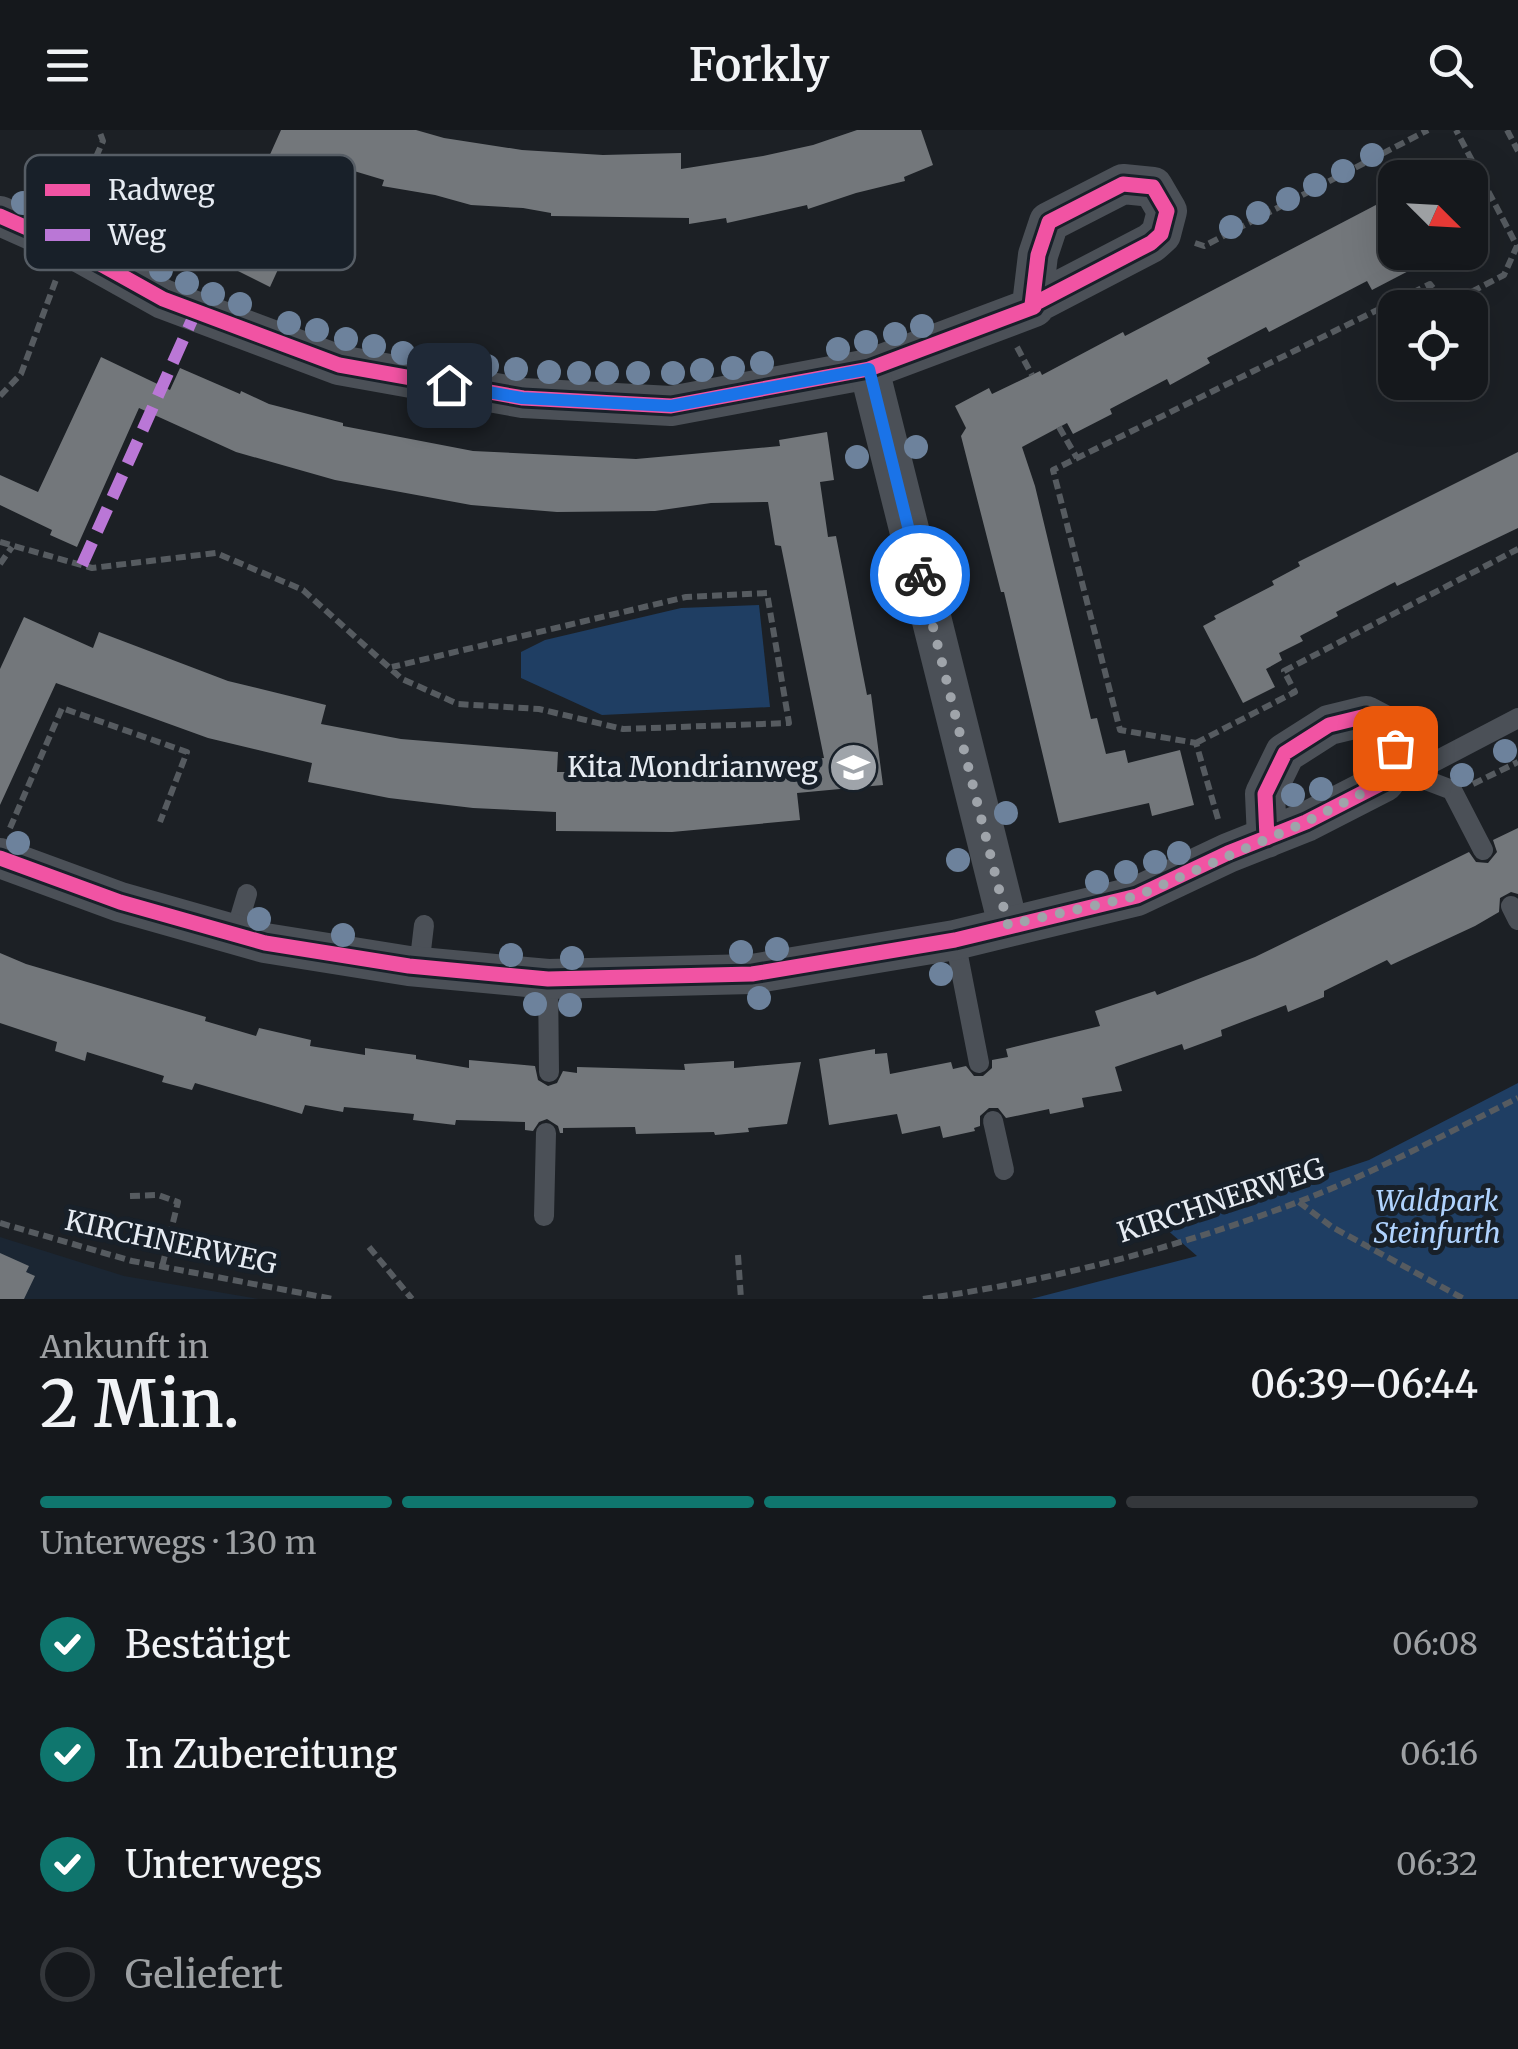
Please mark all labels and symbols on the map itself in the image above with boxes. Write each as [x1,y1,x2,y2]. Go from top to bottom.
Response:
legend [25,155,355,270]
north arrow [1378,160,1488,270]
text: Radweg [108,172,215,208]
text: Weg [107,217,166,253]
pin [407,343,492,428]
courier [870,525,970,625]
pin [1353,706,1438,791]
school or university icon: Kita Mondrianweg [827,741,879,793]
place label: Kita Mondrianweg [567,749,818,785]
street label: KIRCHNERWEG [1113,1150,1329,1250]
park label: Waldpark Steinfurth [1373,1183,1501,1251]
street label: KIRCHNERWEG [62,1202,280,1282]

